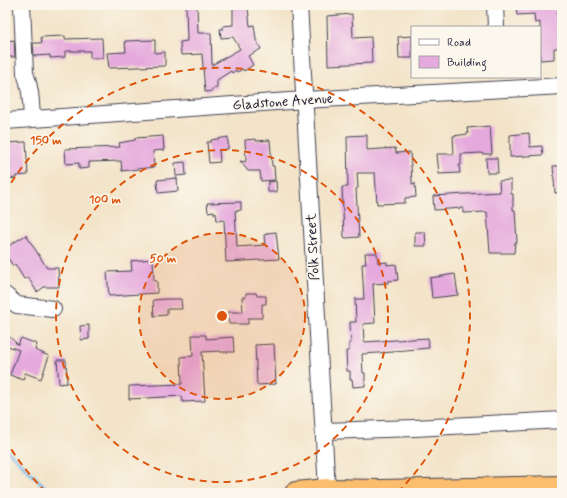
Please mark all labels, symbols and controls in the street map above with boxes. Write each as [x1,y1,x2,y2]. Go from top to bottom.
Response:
legend [411,26,541,78]
text: Road [447,35,471,51]
text: Building [447,55,487,72]
street label: Gladstone Avenue [232,89,334,115]
text: 150 m [30,133,62,149]
text: 100 m [89,192,122,208]
street label: Polk Street [302,212,324,281]
text: 50 m [150,251,177,267]
centre of rings [215,309,229,323]

